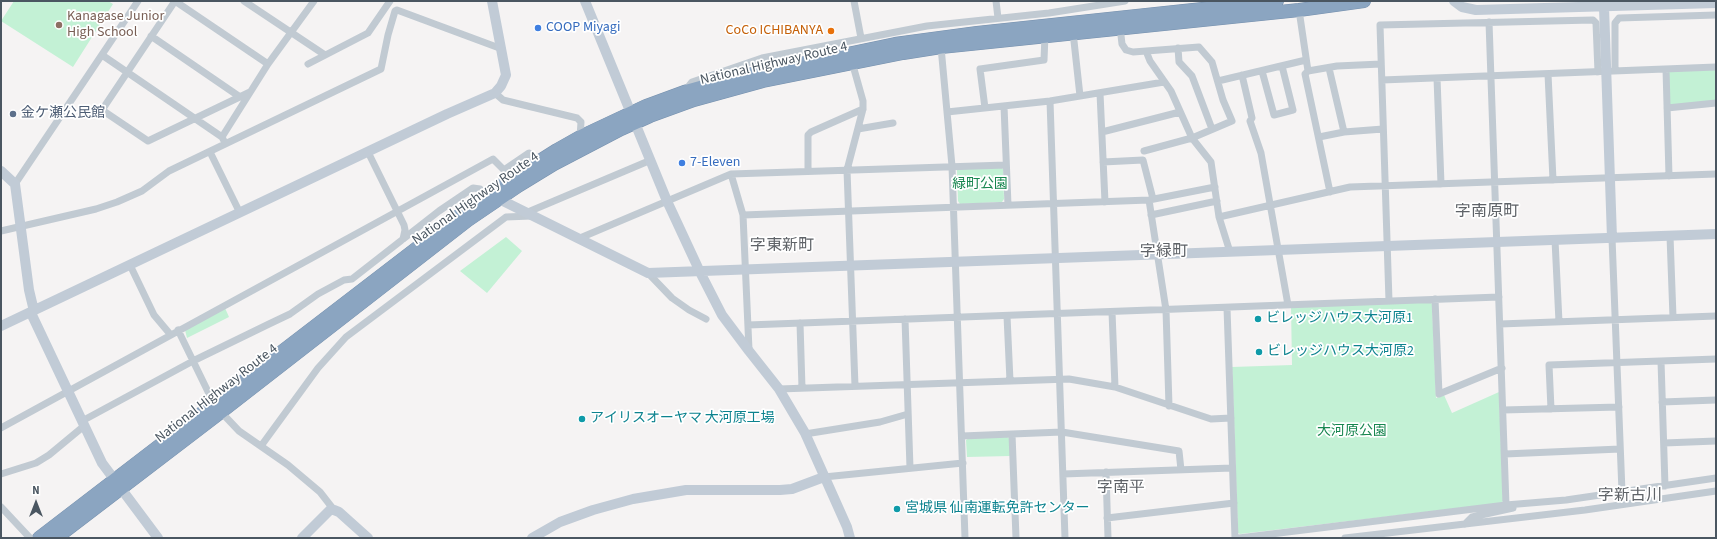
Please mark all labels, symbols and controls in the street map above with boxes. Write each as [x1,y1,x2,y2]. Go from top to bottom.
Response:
place label: Kanagase Junior High School [67,9,164,42]
marker: Kanagase Junior High School [54,20,64,30]
place label: COOP Miyagi [546,20,620,36]
marker: COOP Miyagi [533,23,543,33]
place label: CoCo ICHIBANYA [726,23,823,39]
marker: CoCo ICHIBANYA [826,26,836,36]
street label: National Highway Route 4 [699,39,849,89]
place label: 金ケ瀬公民館 [21,106,105,122]
marker: 金ケ瀬公民館 [8,109,18,119]
street label: National Highway Route 4 [409,149,543,249]
place label: 7-Eleven [690,155,740,171]
marker: 7-Eleven [677,158,687,168]
park label: 緑町公園 [952,177,1008,193]
district label: 字南原町 [1455,202,1519,222]
district label: 字東新町 [750,236,814,256]
district label: 字緑町 [1140,242,1188,262]
place label: ビレッジハウス大河原1 [1266,311,1413,327]
marker: ビレッジハウス大河原1 [1253,314,1263,324]
street label: National Highway Route 4 [152,341,282,447]
place label: ビレッジハウス大河原2 [1267,344,1414,360]
marker: ビレッジハウス大河原2 [1254,347,1264,357]
place label: アイリスオーヤマ 大河原工場 [590,411,775,427]
marker: アイリスオーヤマ 大河原工場 [577,414,587,424]
park label: 大河原公園 [1317,424,1387,440]
district label: 字南平 [1097,478,1145,498]
north arrow [16,483,56,523]
text: N [32,483,40,498]
district label: 字新古川 [1598,486,1662,506]
place label: 宮城県 仙南運転免許センター [905,501,1090,517]
marker: 宮城県 仙南運転免許センター [892,504,902,514]

